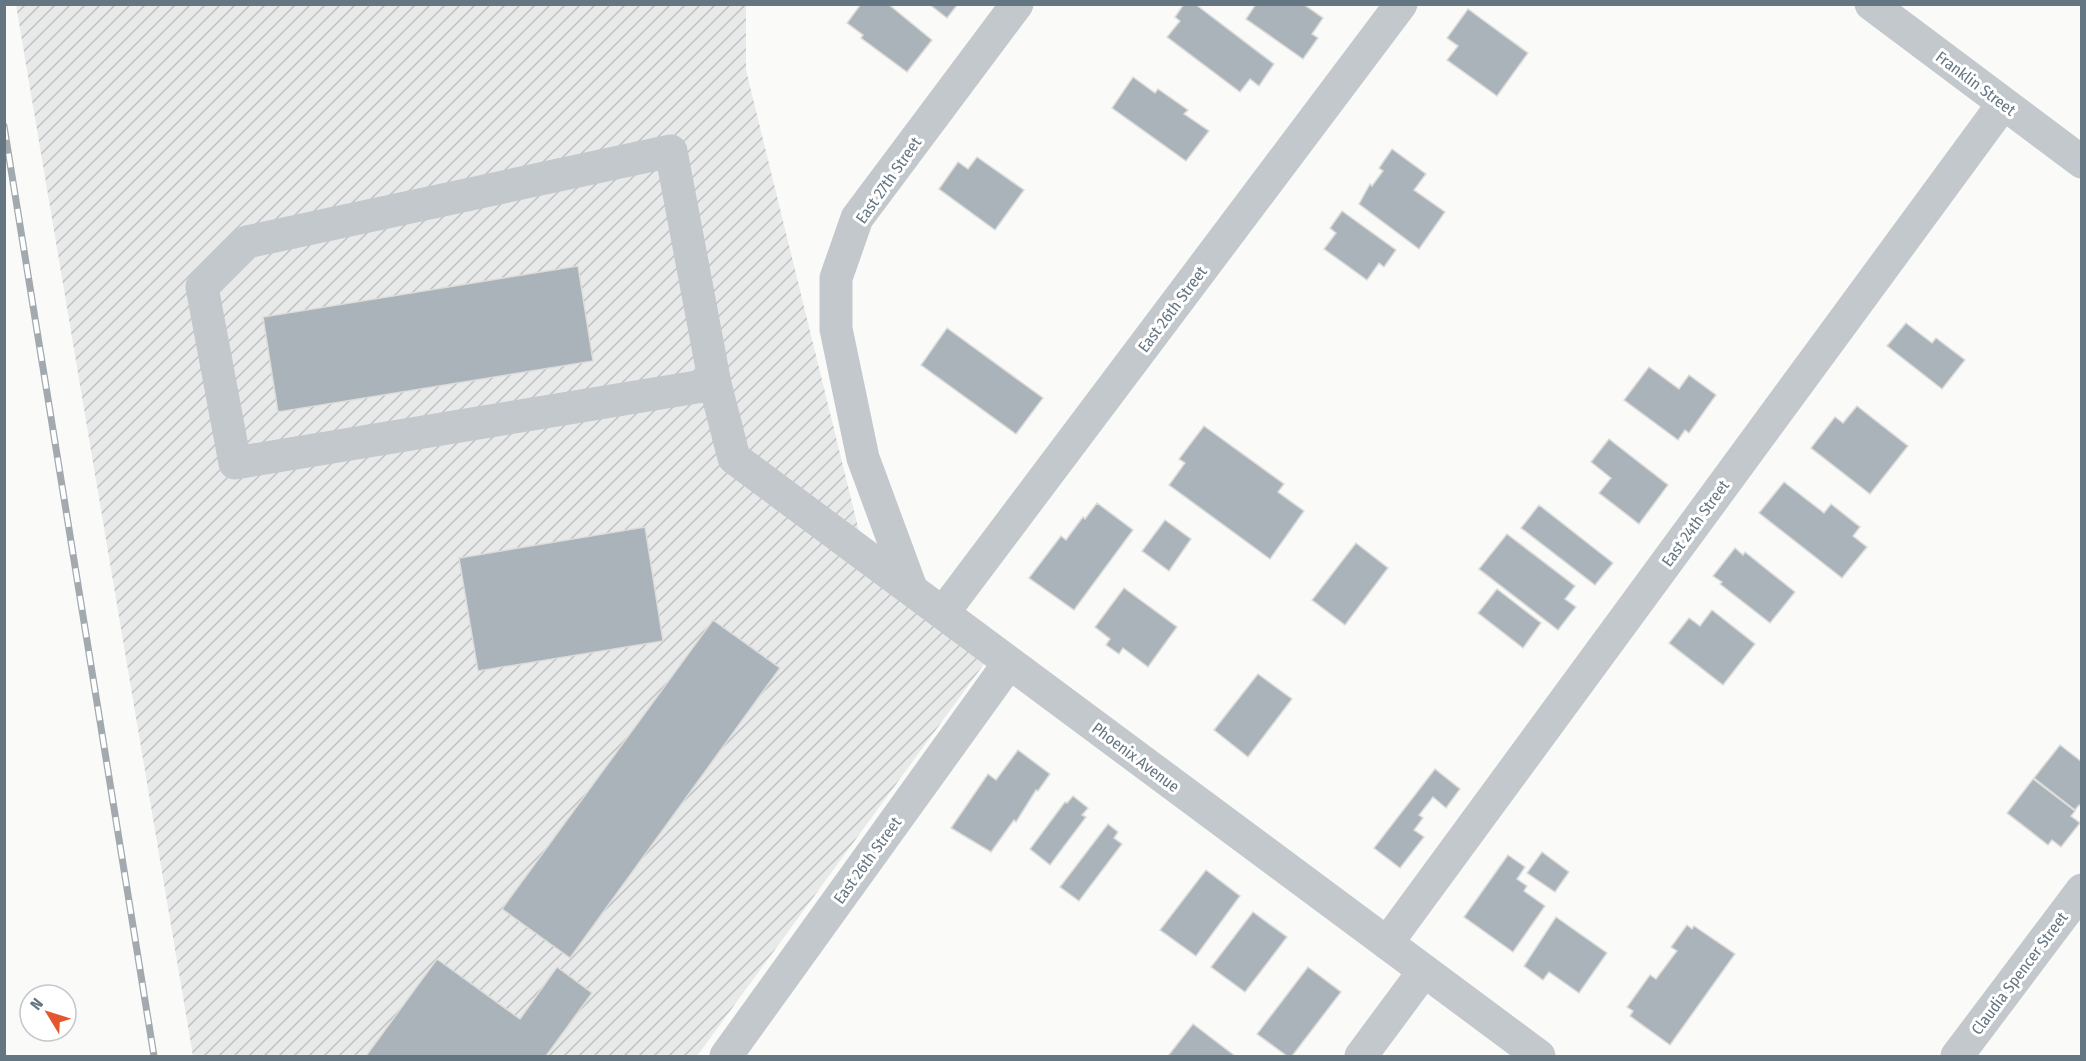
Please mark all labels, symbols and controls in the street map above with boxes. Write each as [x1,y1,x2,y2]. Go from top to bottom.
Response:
street label: Franklin Street [1932,47,2020,120]
street label: East 27th Street [852,133,926,227]
street label: East 26th Street [1134,262,1211,356]
street label: East 24th Street [1658,476,1734,570]
street label: Phoenix Avenue [1088,718,1183,796]
street label: East 26th Street [830,813,906,907]
street label: Claudia Spencer Street [1967,908,2072,1038]
north arrow [18,983,78,1043]
text: N [26,994,47,1014]

